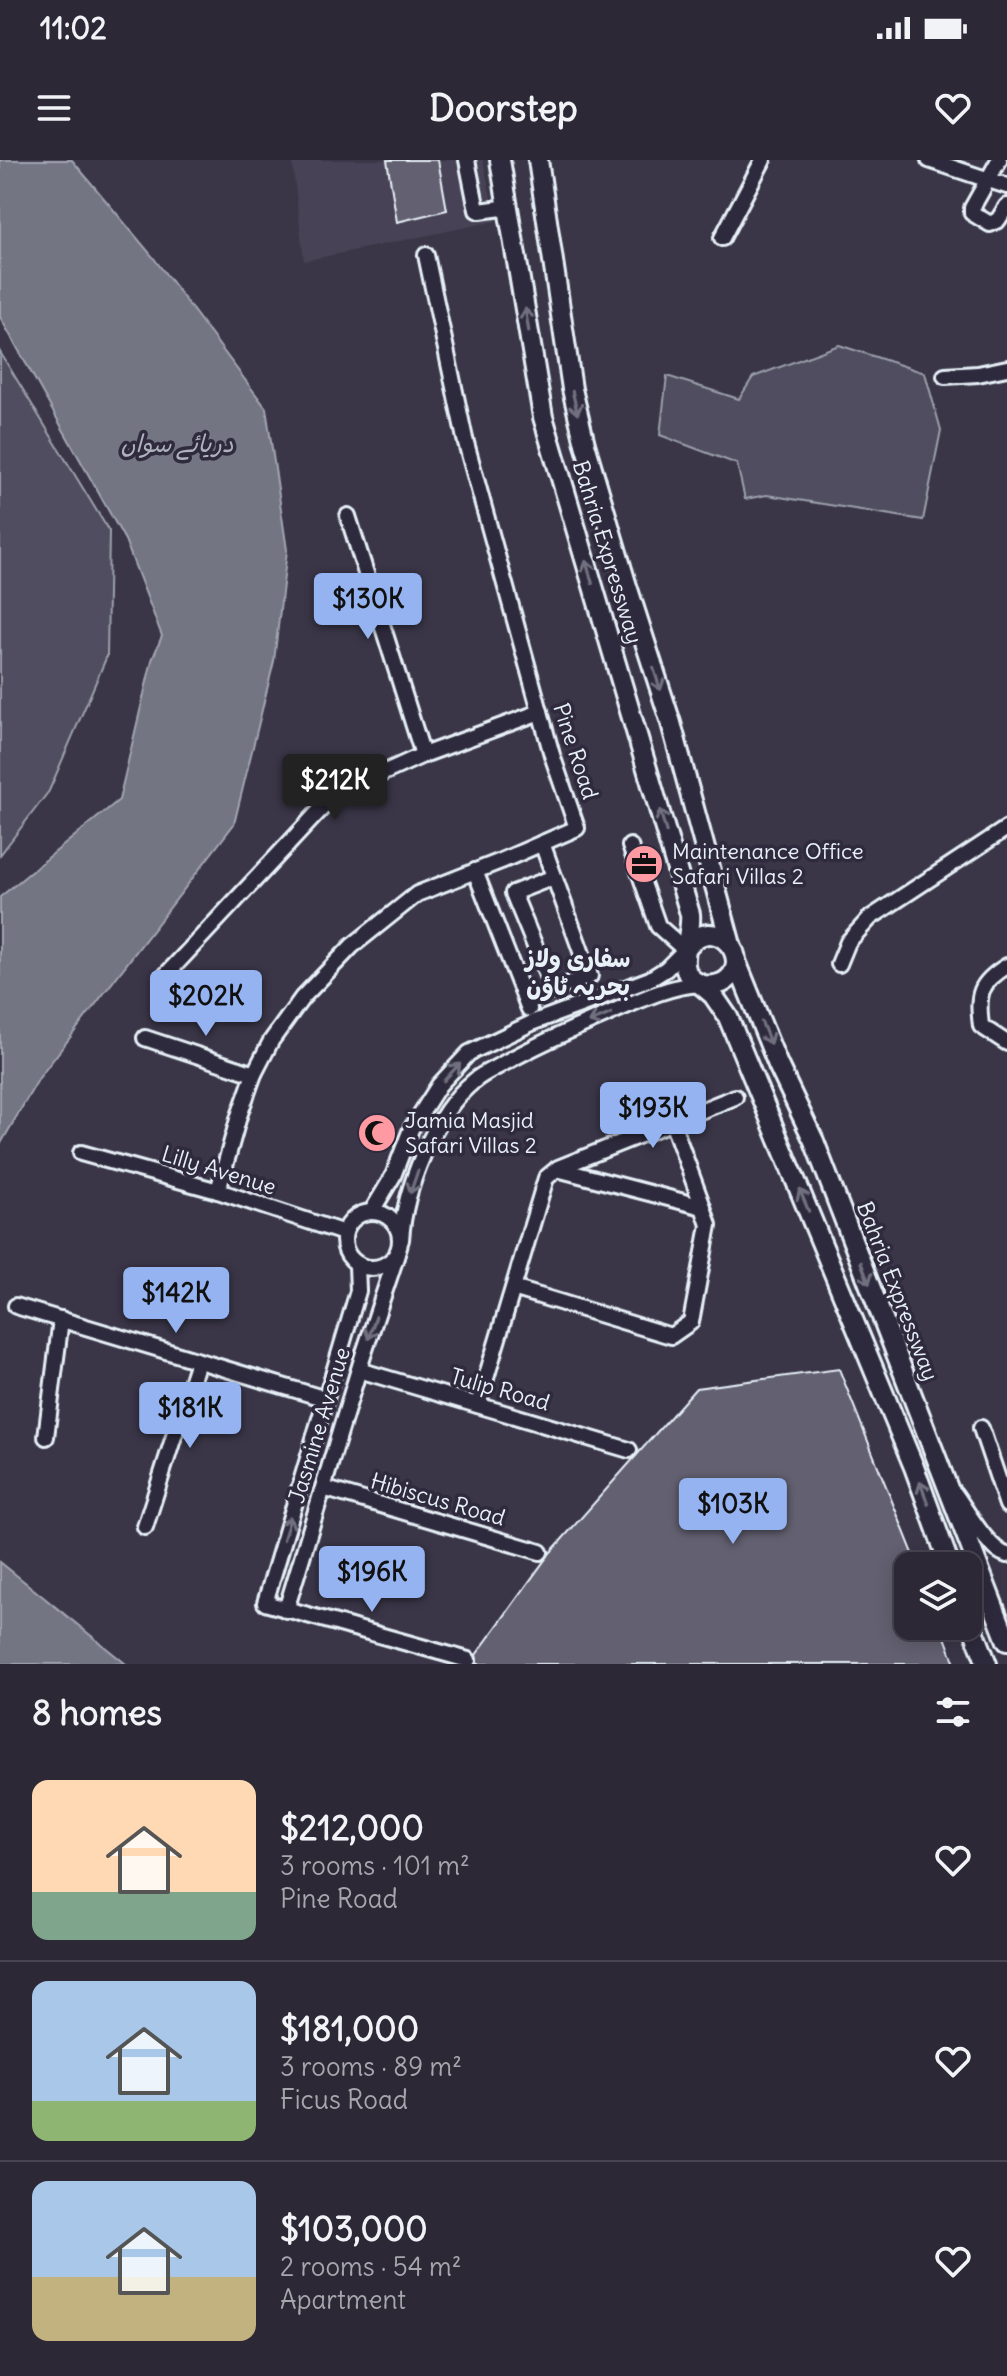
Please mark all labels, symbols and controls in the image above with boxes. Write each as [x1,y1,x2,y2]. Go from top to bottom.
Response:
text: 11:02 [40,9,107,47]
icon: menu [32,86,76,130]
text: Doorstep [429,86,578,131]
icon: heart [931,86,975,130]
one-way arrow [519,308,534,333]
one-way arrow [568,390,583,415]
water label: دریائے سواں [120,428,234,460]
street label: Bahria Expressway [567,457,649,647]
one-way arrow [581,560,596,586]
pin: $130K [312,573,424,641]
text: $130K [332,582,404,615]
one-way arrow [651,666,665,691]
street label: Pine Road [547,699,605,803]
pin: $212K [279,754,391,822]
text: $212K [300,763,370,796]
one-way arrow [655,809,670,835]
place label: Maintenance Office Safari Villas 2 [672,837,864,890]
office icon: Maintenance Office Safari Villas 2 [623,843,665,885]
district label: سفاری ولاز بحریہ ٹاؤن [523,943,631,1002]
pin: $202K [150,970,262,1038]
text: $202K [168,979,244,1012]
one-way arrow [588,1011,613,1026]
one-way arrow [759,1020,774,1045]
one-way arrow [442,1062,461,1082]
pin: $193K [597,1082,709,1150]
text: $193K [618,1091,688,1124]
place label: Jamia Masjid Safari Villas 2 [405,1106,537,1159]
mosque icon: Jamia Masjid Safari Villas 2 [356,1112,398,1154]
street label: Lilly Avenue [158,1139,280,1201]
one-way arrow [406,1169,421,1194]
one-way arrow [796,1188,810,1213]
street label: Bahria Expressway [851,1197,945,1385]
one-way arrow [859,1260,874,1285]
pin: $142K [120,1267,232,1335]
text: $142K [141,1276,211,1309]
one-way arrow [364,1316,379,1341]
street label: Jasmine Avenue [282,1344,356,1506]
street label: Tulip Road [447,1361,553,1417]
pin: $181K [134,1382,246,1450]
text: $181K [157,1391,223,1424]
street label: Hibiscus Road [367,1466,509,1532]
pin: $103K [677,1478,789,1546]
one-way arrow [915,1481,930,1506]
text: $103K [697,1487,769,1520]
one-way arrow [281,1516,295,1541]
pin: $196K [316,1546,428,1614]
map controls [894,1552,982,1640]
button: layers [894,1552,982,1640]
text: $196K [337,1555,407,1588]
icon: filters [931,1690,975,1734]
text: 8 homes [32,1691,162,1734]
text: $212,000 [280,1806,424,1849]
icon: home [96,1812,192,1908]
icon: heart [931,1838,975,1882]
text: 3 rooms · 101 m² [280,1849,470,1882]
text: Pine Road [280,1882,398,1915]
text: $181,000 [280,2007,419,2050]
icon: home [96,2013,192,2109]
icon: heart [931,2039,975,2083]
text: 3 rooms · 89 m² [280,2050,462,2083]
text: Ficus Road [280,2083,408,2116]
text: $103,000 [280,2207,428,2250]
icon: home [96,2213,192,2309]
icon: heart [931,2239,975,2283]
text: 2 rooms · 54 m² [280,2250,462,2283]
text: Apartment [280,2283,406,2316]

